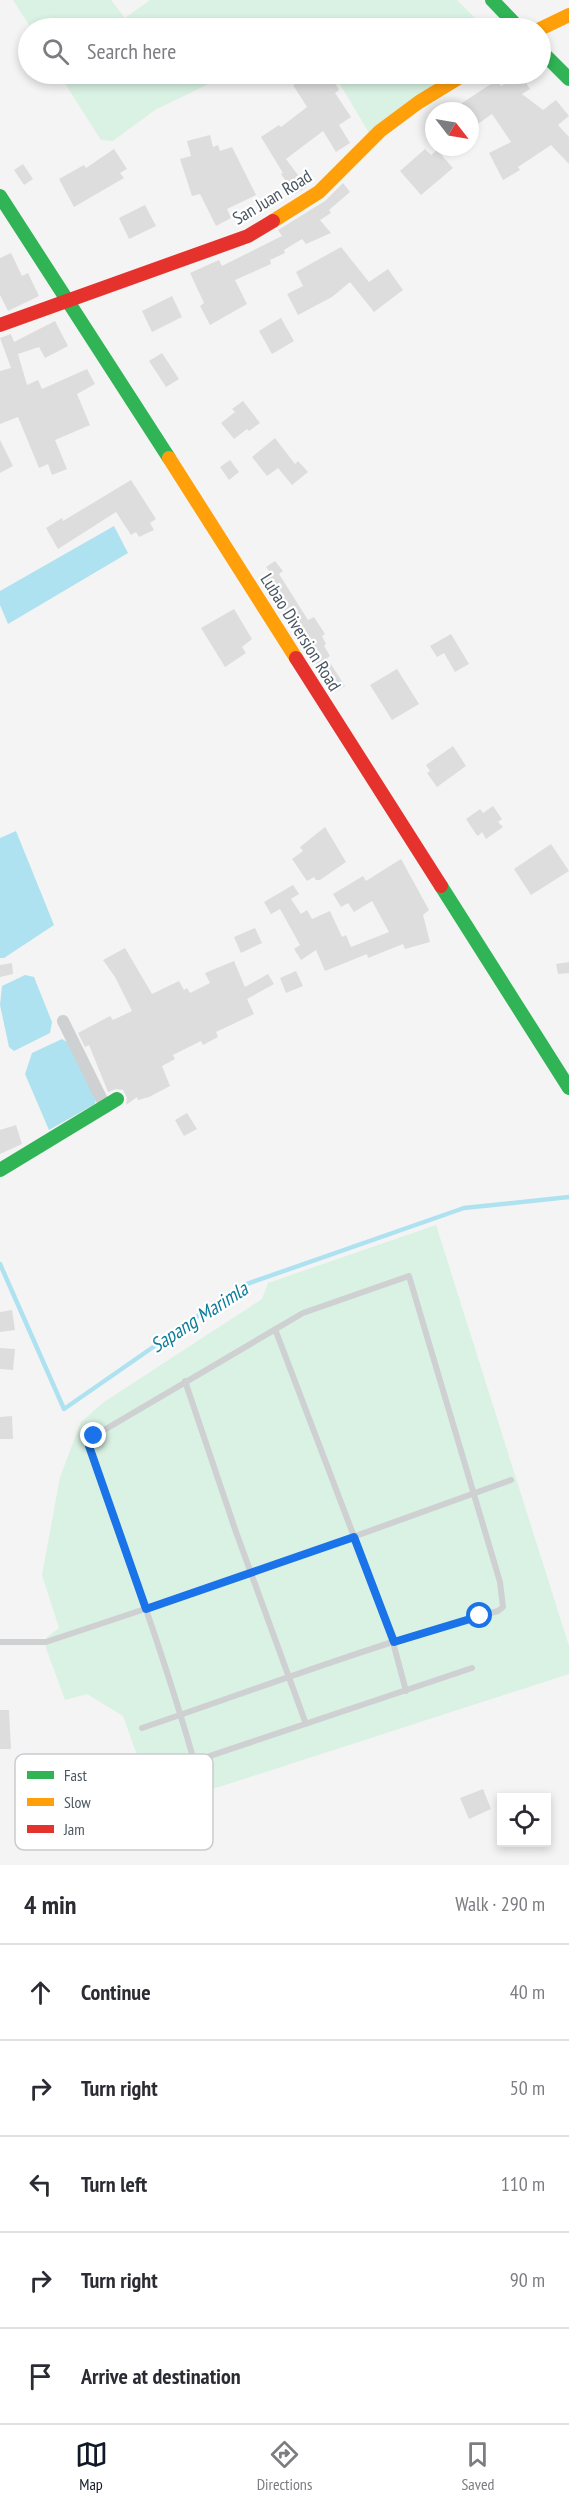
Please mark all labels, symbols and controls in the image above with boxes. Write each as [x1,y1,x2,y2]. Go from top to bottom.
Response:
search box [18,18,551,84]
icon: search [39,35,72,68]
text: Search here [87,37,176,65]
north arrow [425,102,479,156]
street label: San Juan Road [228,164,316,230]
street label: Lubao Diversion Road [256,569,346,695]
water label: Sapang Marimla [145,1275,254,1358]
route end [80,1422,106,1448]
route start [466,1602,492,1628]
legend [15,1754,213,1850]
text: Fast [64,1765,87,1785]
text: Slow [64,1792,91,1812]
map controls [497,1793,551,1847]
button: locate [497,1793,551,1847]
text: Jam [63,1819,85,1839]
text: 4 min [24,1888,77,1921]
text: Walk · 290 m [455,1891,545,1917]
icon: ahead [24,1976,57,2009]
text: Continue [81,1978,151,2006]
text: 40 m [510,1979,545,2005]
icon: right [24,2072,57,2105]
text: Turn right [81,2074,158,2102]
text: 50 m [510,2075,545,2101]
icon: left [24,2168,57,2201]
text: Turn left [81,2170,147,2198]
text: 110 m [501,2171,545,2197]
icon: right [24,2264,57,2297]
text: Turn right [81,2266,158,2294]
text: 90 m [510,2267,545,2293]
icon: arrive [24,2360,57,2393]
text: Arrive at destination [81,2362,241,2390]
tab: Map [75,2438,108,2494]
tab: Directions [257,2438,312,2494]
tab: Saved [461,2438,494,2494]

